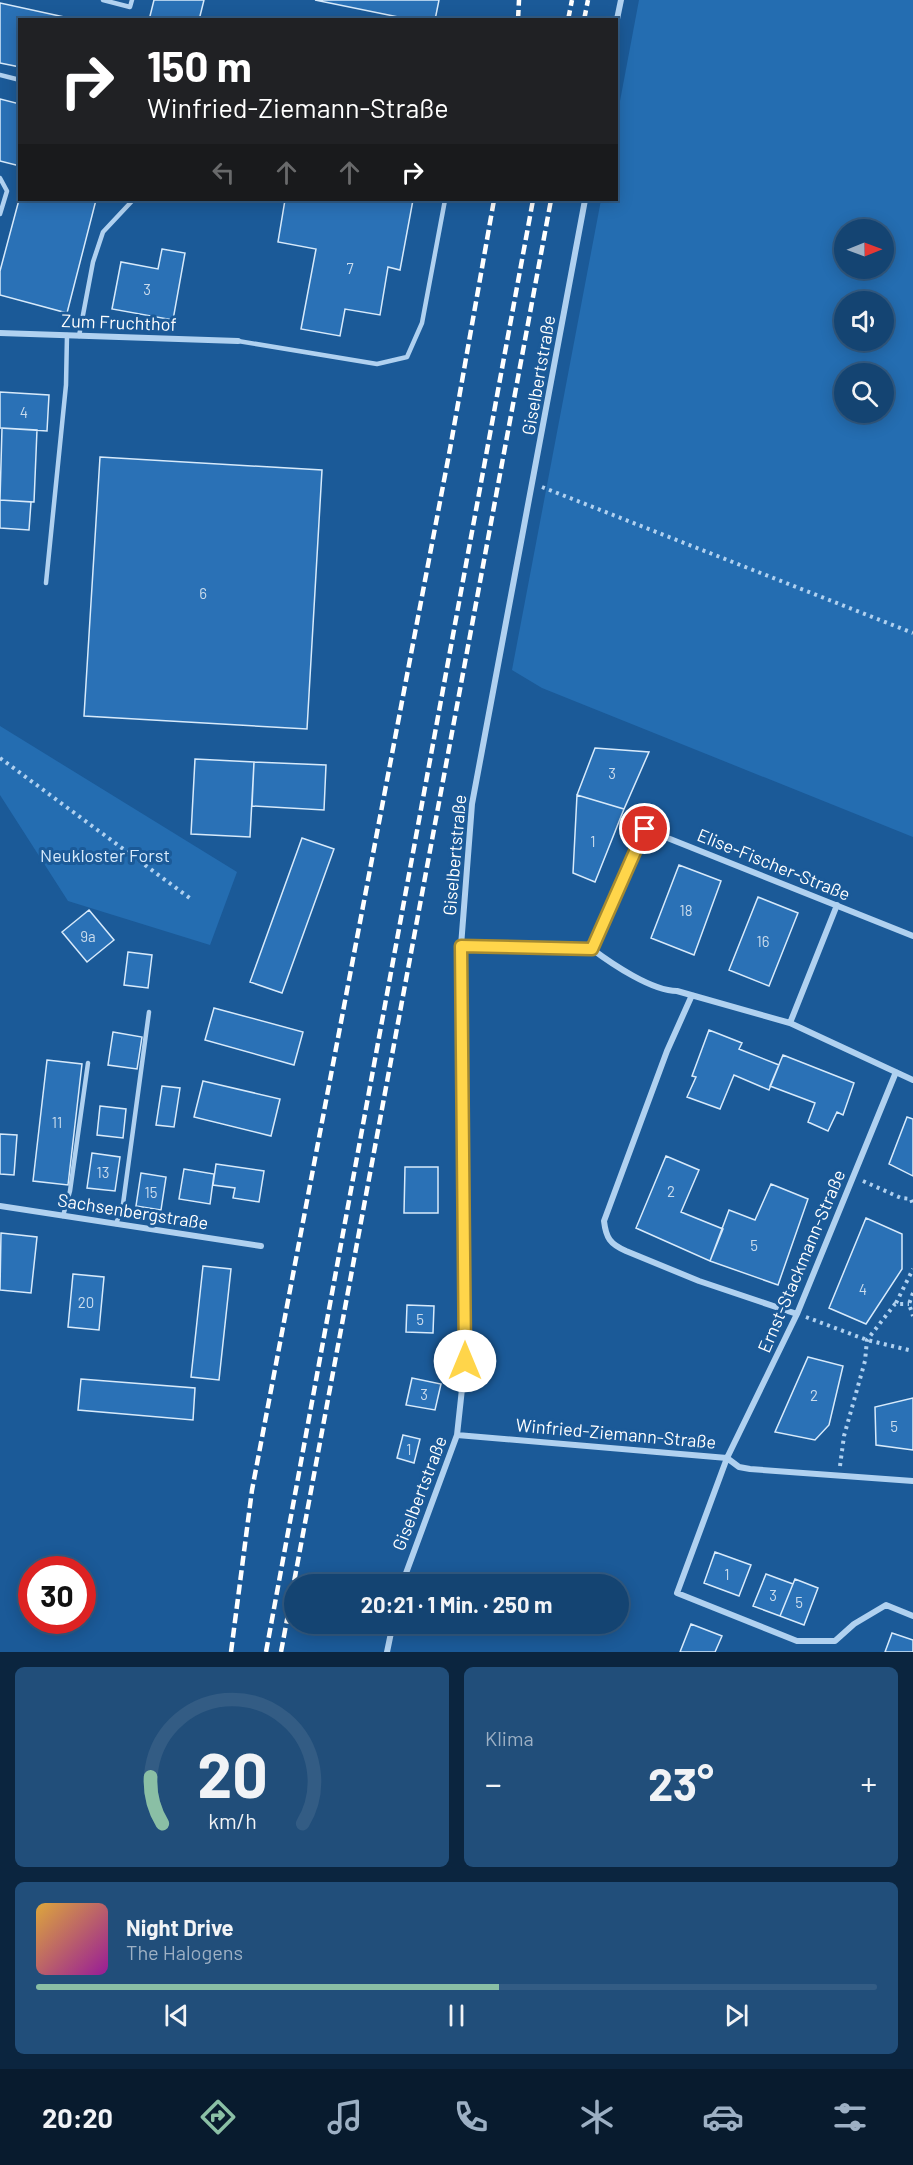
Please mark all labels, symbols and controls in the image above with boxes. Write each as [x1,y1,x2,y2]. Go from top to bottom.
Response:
text: 150 m [147,40,252,90]
icon: right [48,42,126,120]
text: Winfried-Ziemann-Straße [147,91,449,123]
icon: left [207,156,240,189]
icon: ahead [270,156,303,189]
icon: ahead [333,156,366,189]
icon: right [396,156,429,189]
north arrow [834,219,894,279]
map controls [834,219,894,423]
house number: 7 [346,259,354,277]
house number: 3 [143,280,151,298]
button: sound [834,291,894,351]
street label: Zum Fruchthof [61,309,177,335]
street label: Giselbertstraße [517,313,559,437]
button: search [834,363,894,423]
house number: 4 [20,403,28,421]
house number: 6 [199,584,207,602]
house number: 3 [608,764,616,782]
street label: Giselbertstraße [438,794,470,916]
pin [619,803,670,854]
icon: arrive [628,812,661,845]
street label: Elise-Fischer-Straße [694,823,854,905]
house number: 1 [590,832,596,850]
park label: Neukloster Forst [40,844,170,866]
house number: 18 [679,901,693,919]
house number: 9a [80,927,96,945]
house number: 16 [757,932,769,950]
house number: 11 [52,1113,62,1131]
house number: 13 [97,1163,109,1181]
street label: Ernst-Stackmann-Straße [752,1166,850,1356]
house number: 2 [667,1182,675,1200]
house number: 15 [145,1183,157,1201]
street label: Sachsenbergstraße [56,1188,210,1234]
house number: 5 [750,1236,758,1254]
house number: 4 [859,1280,867,1298]
house number: 20 [78,1293,94,1311]
house number: 5 [416,1310,424,1328]
position arrow [433,1329,497,1393]
house number: 3 [420,1385,428,1403]
house number: 2 [810,1386,818,1404]
street label: Winfried-Ziemann-Straße [515,1413,717,1453]
house number: 5 [890,1417,898,1435]
street label: Giselbertstraße [387,1432,451,1554]
house number: 1 [406,1440,412,1458]
speed limit sign: 30 [18,1556,96,1634]
house number: 1 [724,1565,730,1583]
house number: 3 [769,1586,777,1604]
text: 20:21 · 1 Min. · 250 m [361,1591,552,1617]
house number: 5 [795,1593,803,1611]
text: Klima [485,1726,534,1750]
text: 20 [197,1736,267,1810]
text: 23° [648,1756,714,1810]
text: − [485,1763,502,1803]
text: + [860,1763,877,1803]
text: km/h [208,1808,256,1833]
text: Night Drive [126,1914,234,1940]
text: The Halogens [126,1940,243,1964]
icon: previous [160,1999,193,2032]
icon: pause [440,1999,473,2032]
icon: next [720,1999,753,2032]
icon: directions [197,2096,239,2138]
icon: music [324,2096,366,2138]
icon: phone [450,2096,492,2138]
icon: climate [576,2096,618,2138]
icon: car [702,2096,744,2138]
icon: filters [829,2096,871,2138]
text: 20:20 [42,2101,113,2133]

